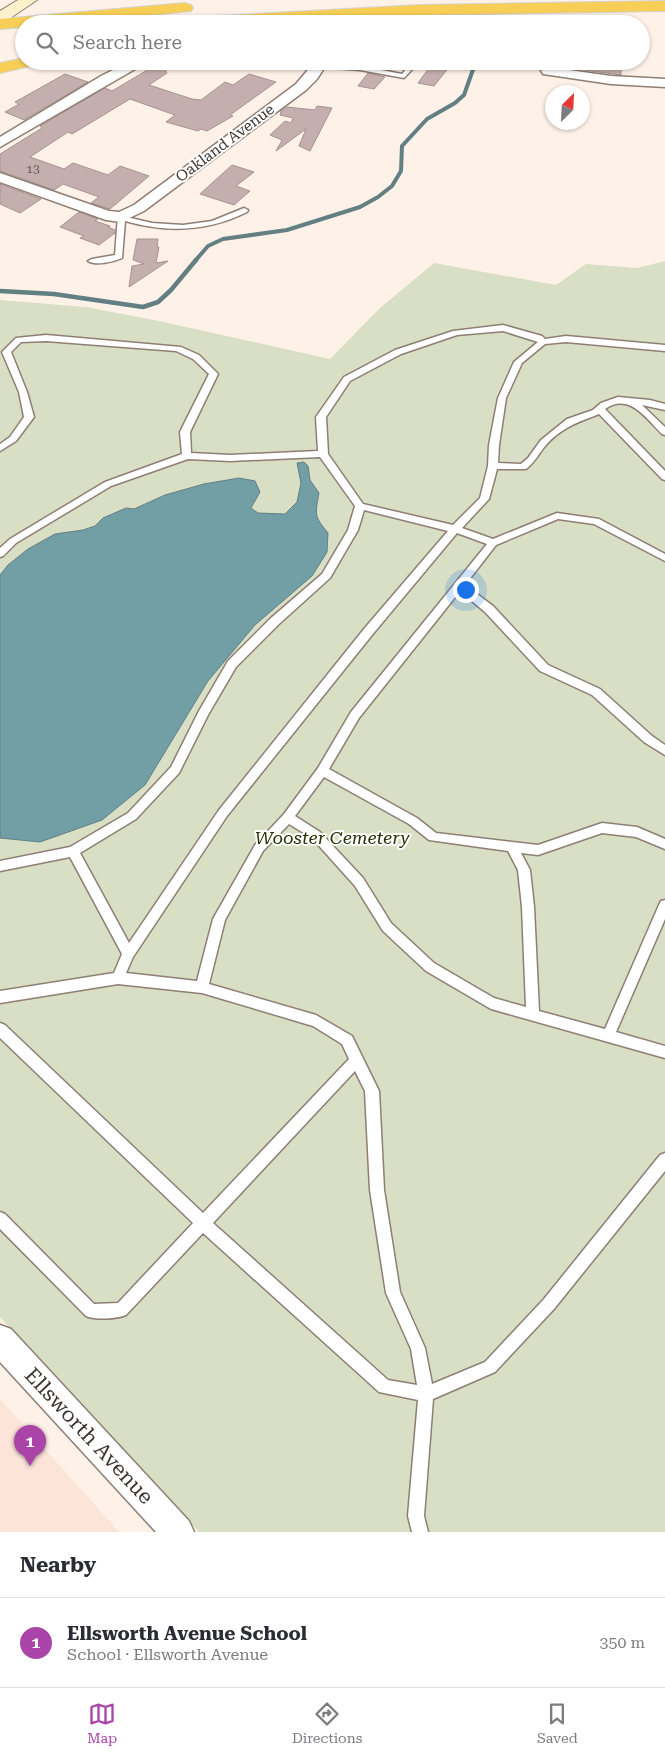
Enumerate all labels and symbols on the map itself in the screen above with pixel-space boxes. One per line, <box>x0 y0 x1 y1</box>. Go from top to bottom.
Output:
north arrow <box>545 85 590 130</box>
street label: Oakland Avenue <box>172 100 278 186</box>
house number: 13 <box>26 162 40 176</box>
your location <box>453 577 479 603</box>
park label: Wooster Cemetery <box>255 827 410 848</box>
street label: Ellsworth Avenue <box>20 1363 158 1509</box>
pin: 1 <box>14 1425 46 1466</box>

